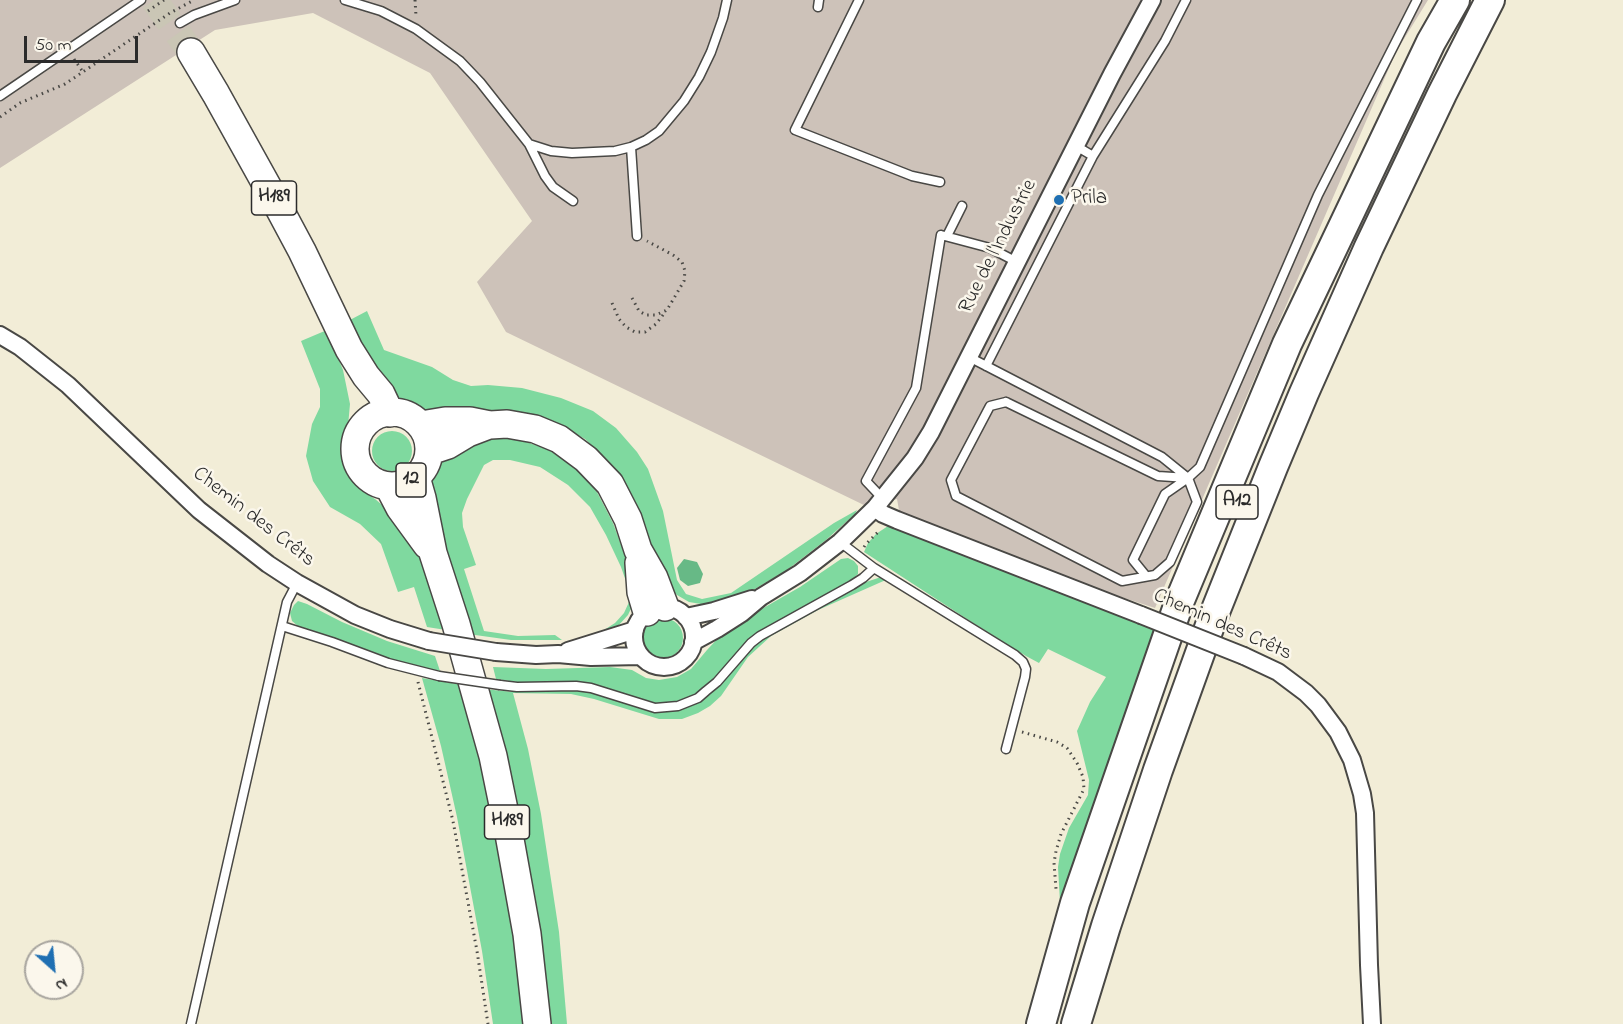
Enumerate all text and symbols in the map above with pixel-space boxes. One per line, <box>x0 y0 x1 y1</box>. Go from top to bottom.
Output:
scale bar <box>27 24 141 62</box>
text: 50 m <box>35 33 72 59</box>
street label: Rue de l'Industrie <box>954 176 1044 318</box>
road number: H189 <box>252 181 296 215</box>
place label: Prila <box>1071 187 1107 213</box>
marker: Prila <box>1052 193 1066 207</box>
street label: Chemin des Crêts <box>187 462 319 574</box>
road number: 12 <box>396 463 426 497</box>
road number: A12 <box>1216 485 1258 519</box>
street label: Chemin des Crêts <box>1149 584 1295 668</box>
road number: H189 <box>484 805 530 839</box>
north arrow <box>24 940 84 1000</box>
text: N <box>51 971 72 997</box>

